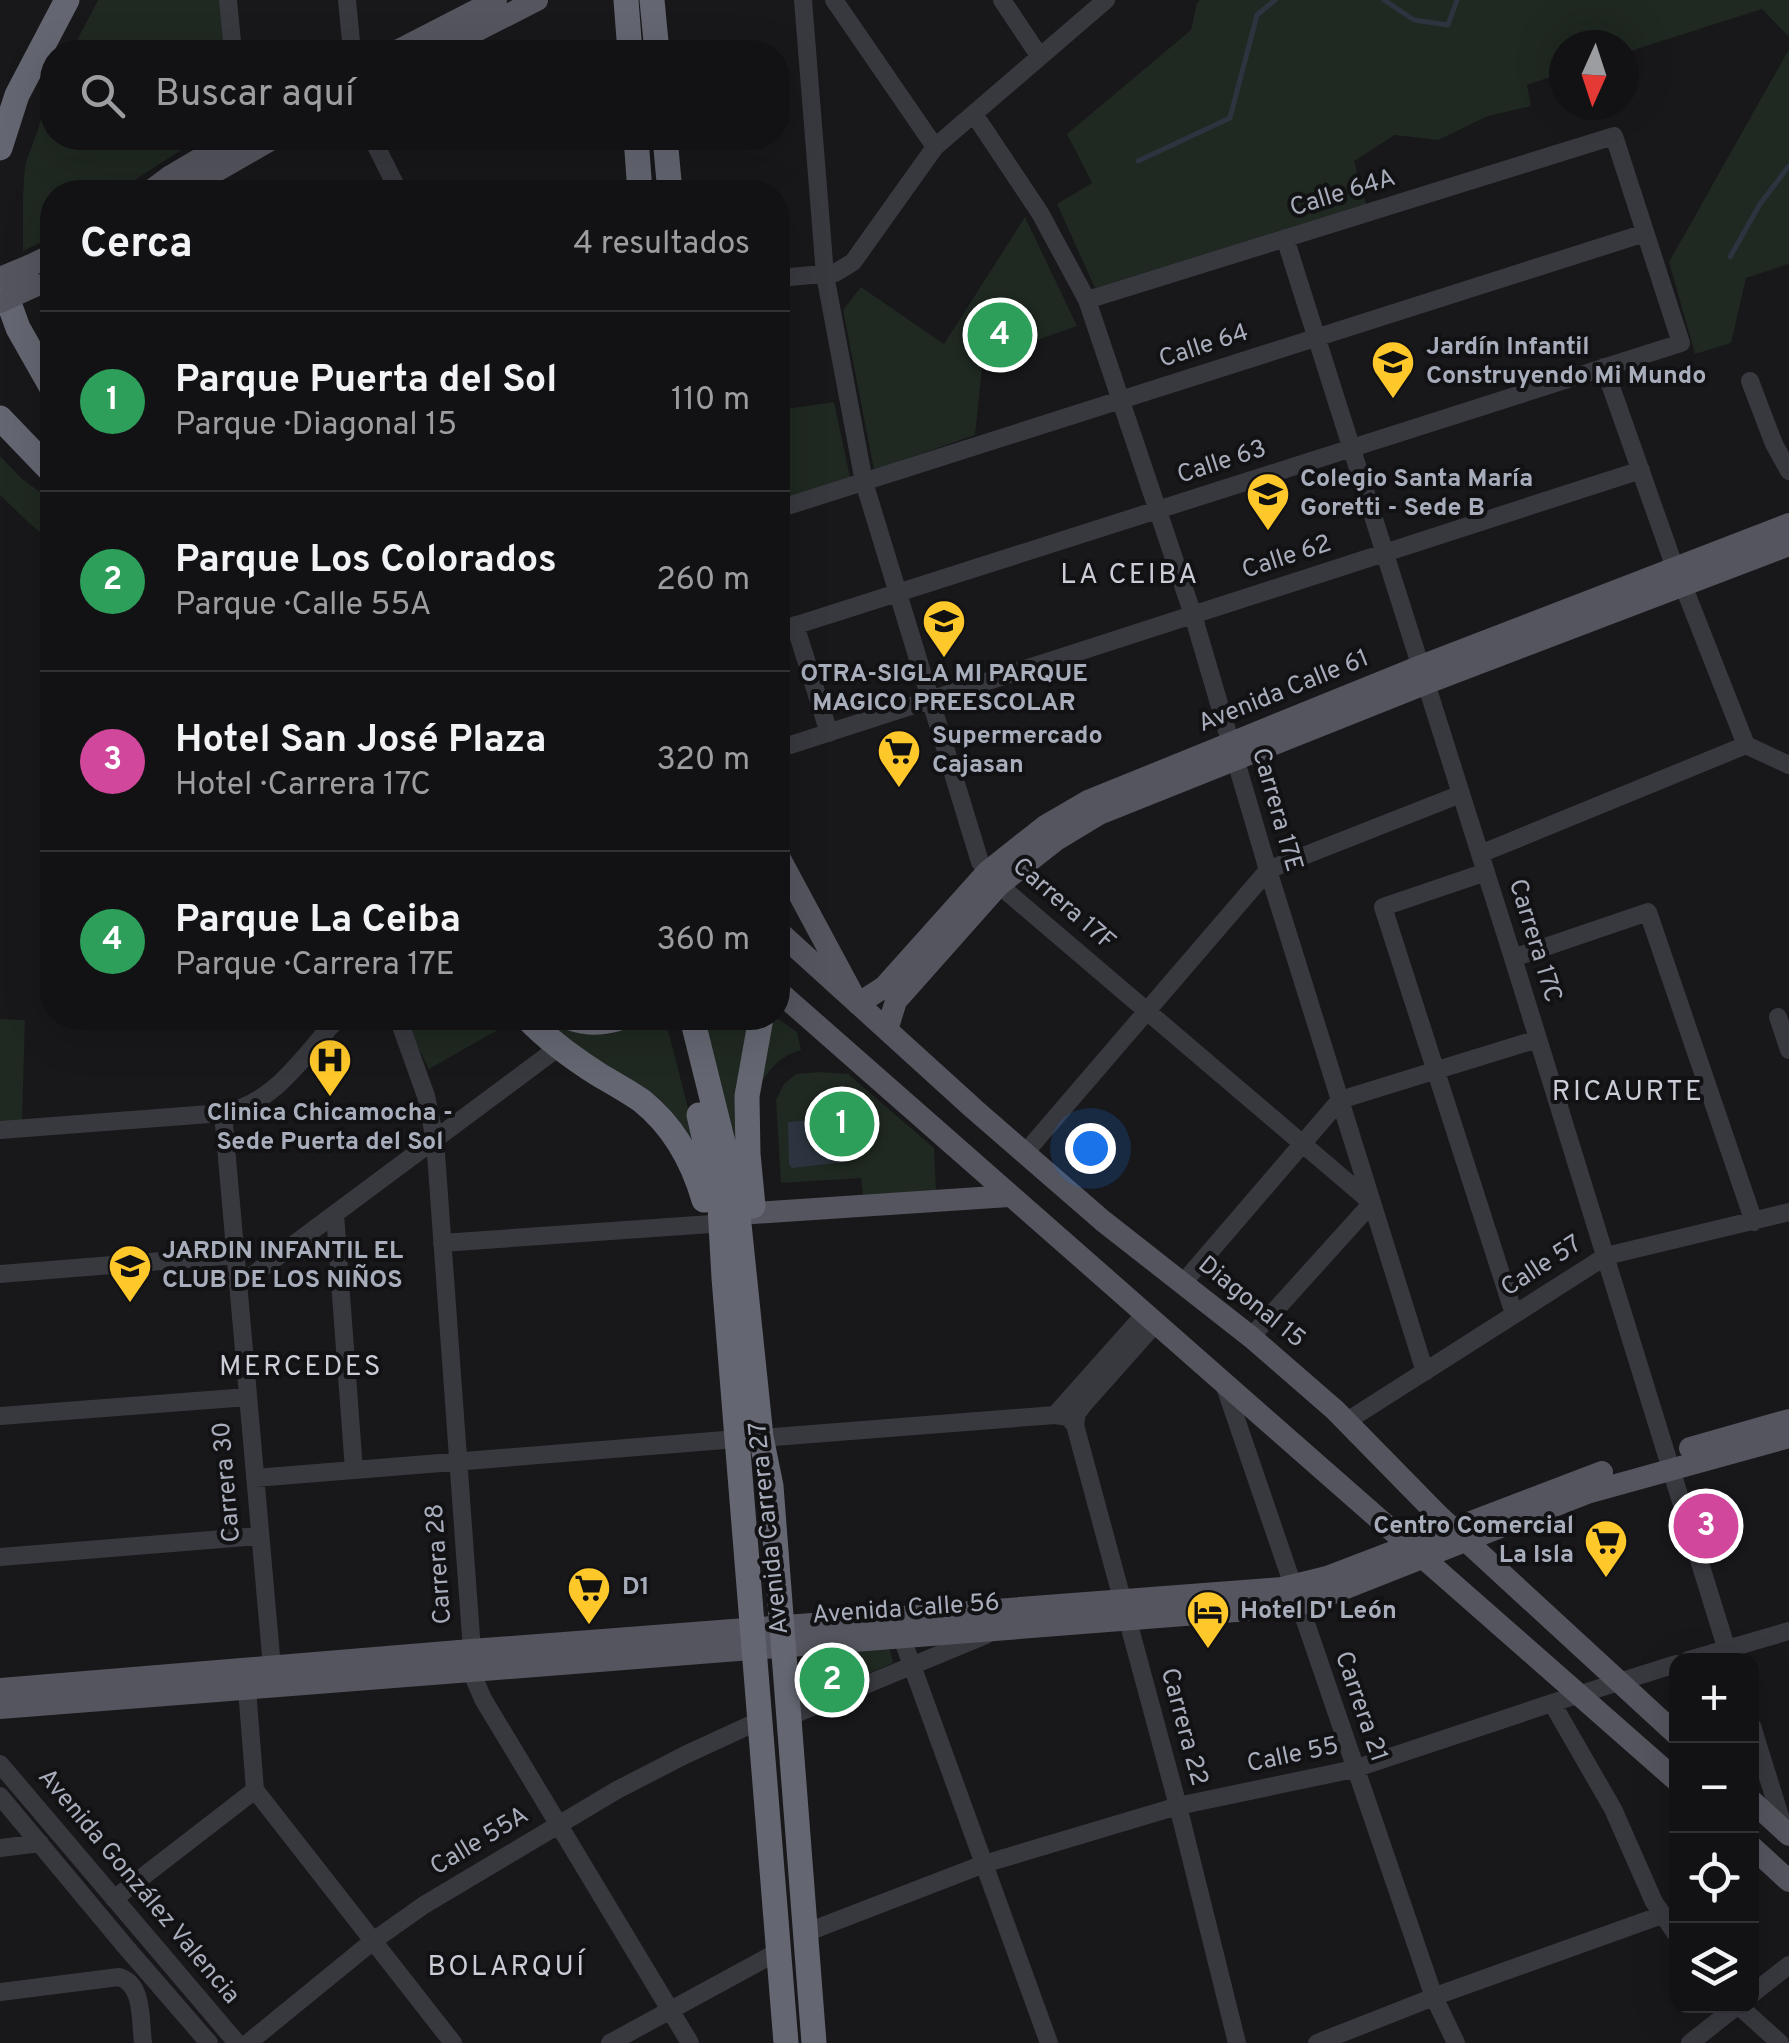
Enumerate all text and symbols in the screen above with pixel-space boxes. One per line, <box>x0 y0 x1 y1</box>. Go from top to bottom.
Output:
north arrow <box>1549 30 1639 120</box>
search box <box>40 40 790 150</box>
icon: search <box>75 68 130 123</box>
text: Buscar aquí <box>155 71 355 120</box>
street label: Calle 64A <box>1286 163 1400 225</box>
text: Cerca <box>80 219 193 272</box>
text: 4 resultados <box>573 225 750 265</box>
pin: 4 <box>968 298 1032 372</box>
street label: Calle 64 <box>1155 318 1253 376</box>
place label: Jardín Infantil Construyendo Mi Mundo <box>1426 332 1706 393</box>
school or university icon: Jardín Infantil Construyendo Mi Mundo <box>1370 339 1416 400</box>
text: Parque Puerta del Sol <box>175 357 557 406</box>
text: 1 <box>106 381 119 421</box>
text: 110 m <box>671 381 750 421</box>
text: Parque · Diagonal 15 <box>175 406 457 446</box>
street label: Calle 63 <box>1173 434 1271 492</box>
place label: Colegio Santa María Goretti - Sede B <box>1300 464 1533 525</box>
school or university icon: Colegio Santa María Goretti - Sede B <box>1245 471 1291 532</box>
street label: Calle 62 <box>1238 529 1336 587</box>
text: Parque Los Colorados <box>175 537 557 586</box>
district label: LA CEIBA <box>1060 558 1200 594</box>
text: 2 <box>103 561 122 601</box>
text: 260 m <box>656 561 750 601</box>
text: Parque · Calle 55A <box>175 586 431 626</box>
school or university icon: OTRA-SIGLA MI PARQUE MAGICO PREESCOLAR <box>921 598 967 659</box>
street label: Avenida Calle 61 <box>1194 643 1374 741</box>
place label: OTRA-SIGLA MI PARQUE MAGICO PREESCOLAR <box>800 659 1088 720</box>
text: Hotel San José Plaza <box>175 717 546 766</box>
place label: Supermercado Cajasan <box>932 721 1103 782</box>
supermarket icon: Supermercado Cajasan <box>876 728 922 789</box>
text: 3 <box>103 741 122 781</box>
text: 320 m <box>657 741 750 781</box>
street label: Carrera 17E <box>1243 744 1309 876</box>
text: Hotel · Carrera 17C <box>175 766 431 806</box>
street label: Carrera 17F <box>1005 851 1121 959</box>
street label: Carrera 17C <box>1500 875 1568 1007</box>
text: Parque La Ceiba <box>175 897 461 946</box>
text: 4 <box>102 921 123 961</box>
text: 360 m <box>656 921 750 961</box>
text: Parque · Carrera 17E <box>175 946 455 986</box>
hospital icon: Clinica Chicamocha - Sede Puerta del Sol <box>307 1037 353 1098</box>
district label: RICAURTE <box>1552 1075 1704 1111</box>
pin: 1 <box>810 1086 874 1162</box>
place label: Clinica Chicamocha - Sede Puerta del Sol <box>207 1098 453 1159</box>
your location <box>1065 1123 1116 1174</box>
street label: Calle 57 <box>1496 1229 1588 1305</box>
place label: JARDIN INFANTIL EL CLUB DE LOS NIÑOS <box>162 1236 403 1297</box>
school or university icon: JARDIN INFANTIL EL CLUB DE LOS NIÑOS <box>107 1243 153 1304</box>
street label: Diagonal 15 <box>1191 1250 1311 1356</box>
district label: MERCEDES <box>219 1350 383 1386</box>
street label: Carrera 30 <box>207 1420 249 1544</box>
street label: Avenida Carrera 27 <box>743 1420 797 1636</box>
pin: 3 <box>1674 1488 1738 1564</box>
street label: Carrera 28 <box>420 1503 460 1625</box>
place label: Centro Comercial La Isla <box>1373 1511 1574 1572</box>
supermarket icon: Centro Comercial La Isla <box>1583 1518 1629 1579</box>
supermarket icon: D1 <box>566 1565 612 1626</box>
place label: D1 <box>622 1572 650 1604</box>
street label: Avenida Calle 56 <box>811 1587 1001 1633</box>
hotel icon: Hotel D' León <box>1185 1589 1231 1650</box>
place label: Hotel D' León <box>1240 1596 1397 1628</box>
pin: 2 <box>800 1642 864 1718</box>
street label: Carrera 21 <box>1326 1647 1394 1767</box>
map controls <box>1669 1653 1759 2013</box>
button: + <box>1669 1653 1759 1743</box>
street label: Carrera 22 <box>1152 1664 1214 1790</box>
street label: Calle 55 <box>1244 1731 1342 1781</box>
button: − <box>1669 1743 1759 1833</box>
street label: Avenida González Valencia <box>30 1763 246 2011</box>
street label: Calle 55A <box>425 1800 535 1884</box>
button: locate <box>1669 1833 1759 1923</box>
button: layers <box>1669 1923 1759 2013</box>
district label: BOLARQUÍ <box>427 1948 587 1986</box>

